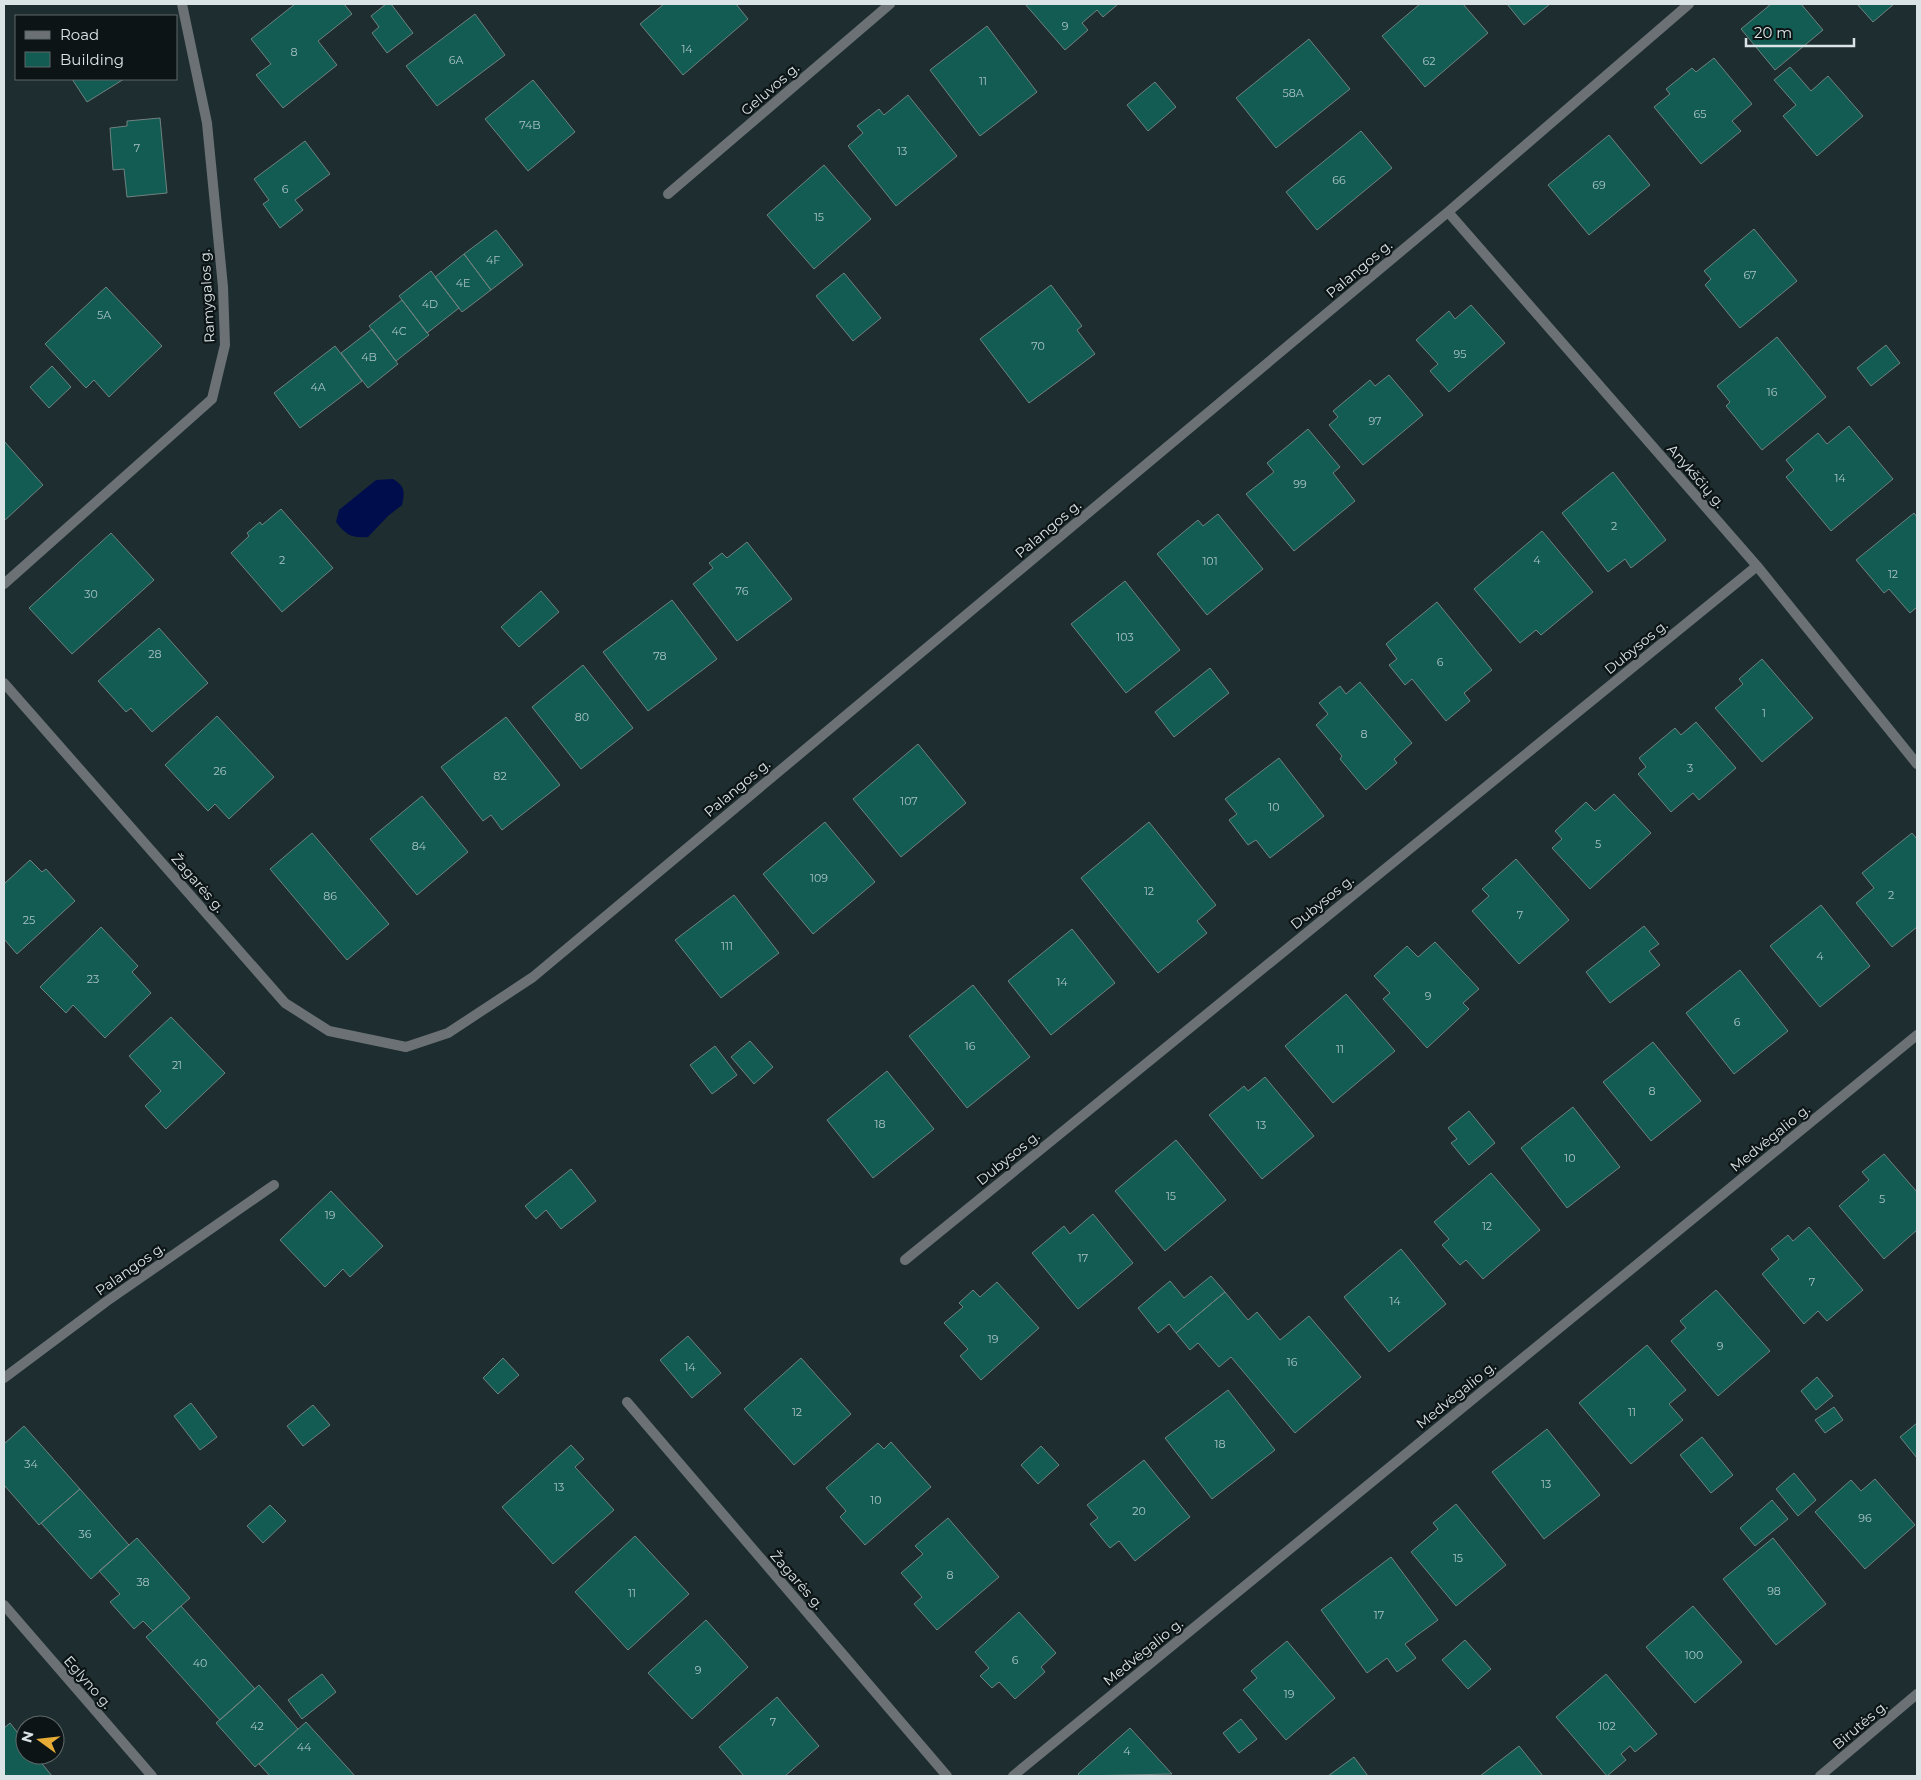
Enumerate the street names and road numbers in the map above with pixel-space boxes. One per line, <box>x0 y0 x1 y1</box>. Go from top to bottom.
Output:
street label: Geluvos g. <box>737 59 803 119</box>
street label: Palangos g. <box>1322 236 1396 302</box>
street label: Ramygalos g. <box>196 249 218 343</box>
street label: Anykščių g. <box>1663 440 1729 512</box>
street label: Palangos g. <box>1011 496 1085 562</box>
street label: Dubysos g. <box>1601 616 1671 678</box>
street label: Palangos g. <box>700 755 774 821</box>
street label: Žagarės g. <box>168 850 228 916</box>
street label: Dubysos g. <box>1287 871 1357 933</box>
street label: Medvėgalio g. <box>1726 1100 1814 1176</box>
street label: Dubysos g. <box>973 1127 1043 1189</box>
street label: Palangos g. <box>92 1238 168 1300</box>
street label: Medvėgalio g. <box>1412 1357 1500 1433</box>
street label: Žagarės g. <box>767 1547 827 1613</box>
street label: Medvėgalio g. <box>1099 1614 1187 1690</box>
street label: Eglyno g. <box>60 1652 116 1712</box>
street label: Birutės g. <box>1829 1697 1891 1753</box>

